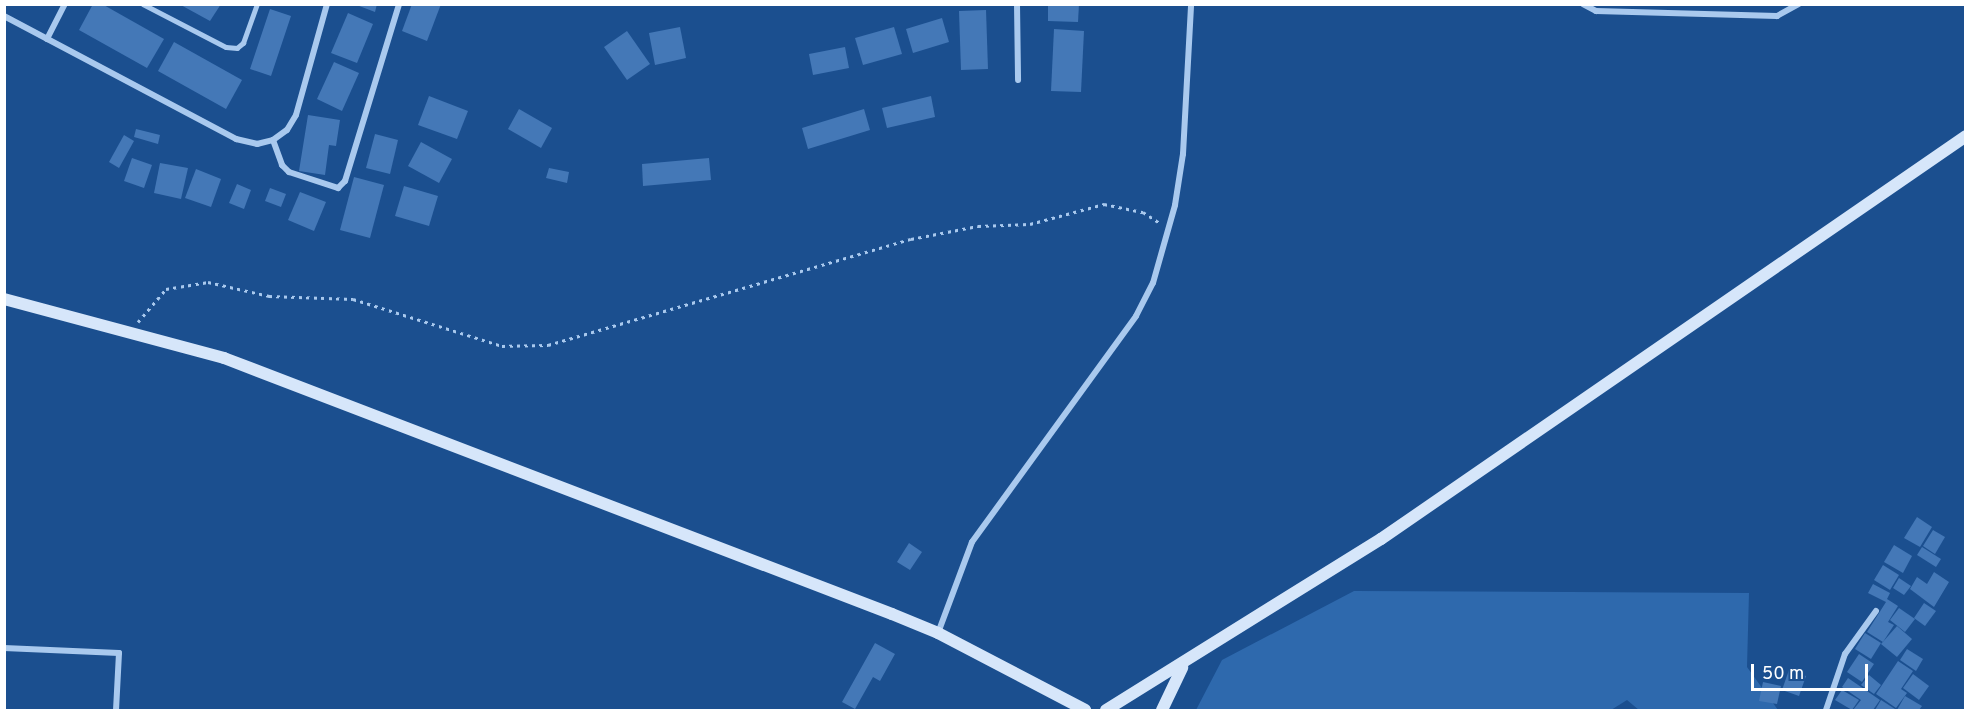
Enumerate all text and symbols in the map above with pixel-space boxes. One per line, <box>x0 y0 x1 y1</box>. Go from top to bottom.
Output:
scale bar <box>1754 652 1871 690</box>
text: 50 m <box>1762 663 1804 686</box>

